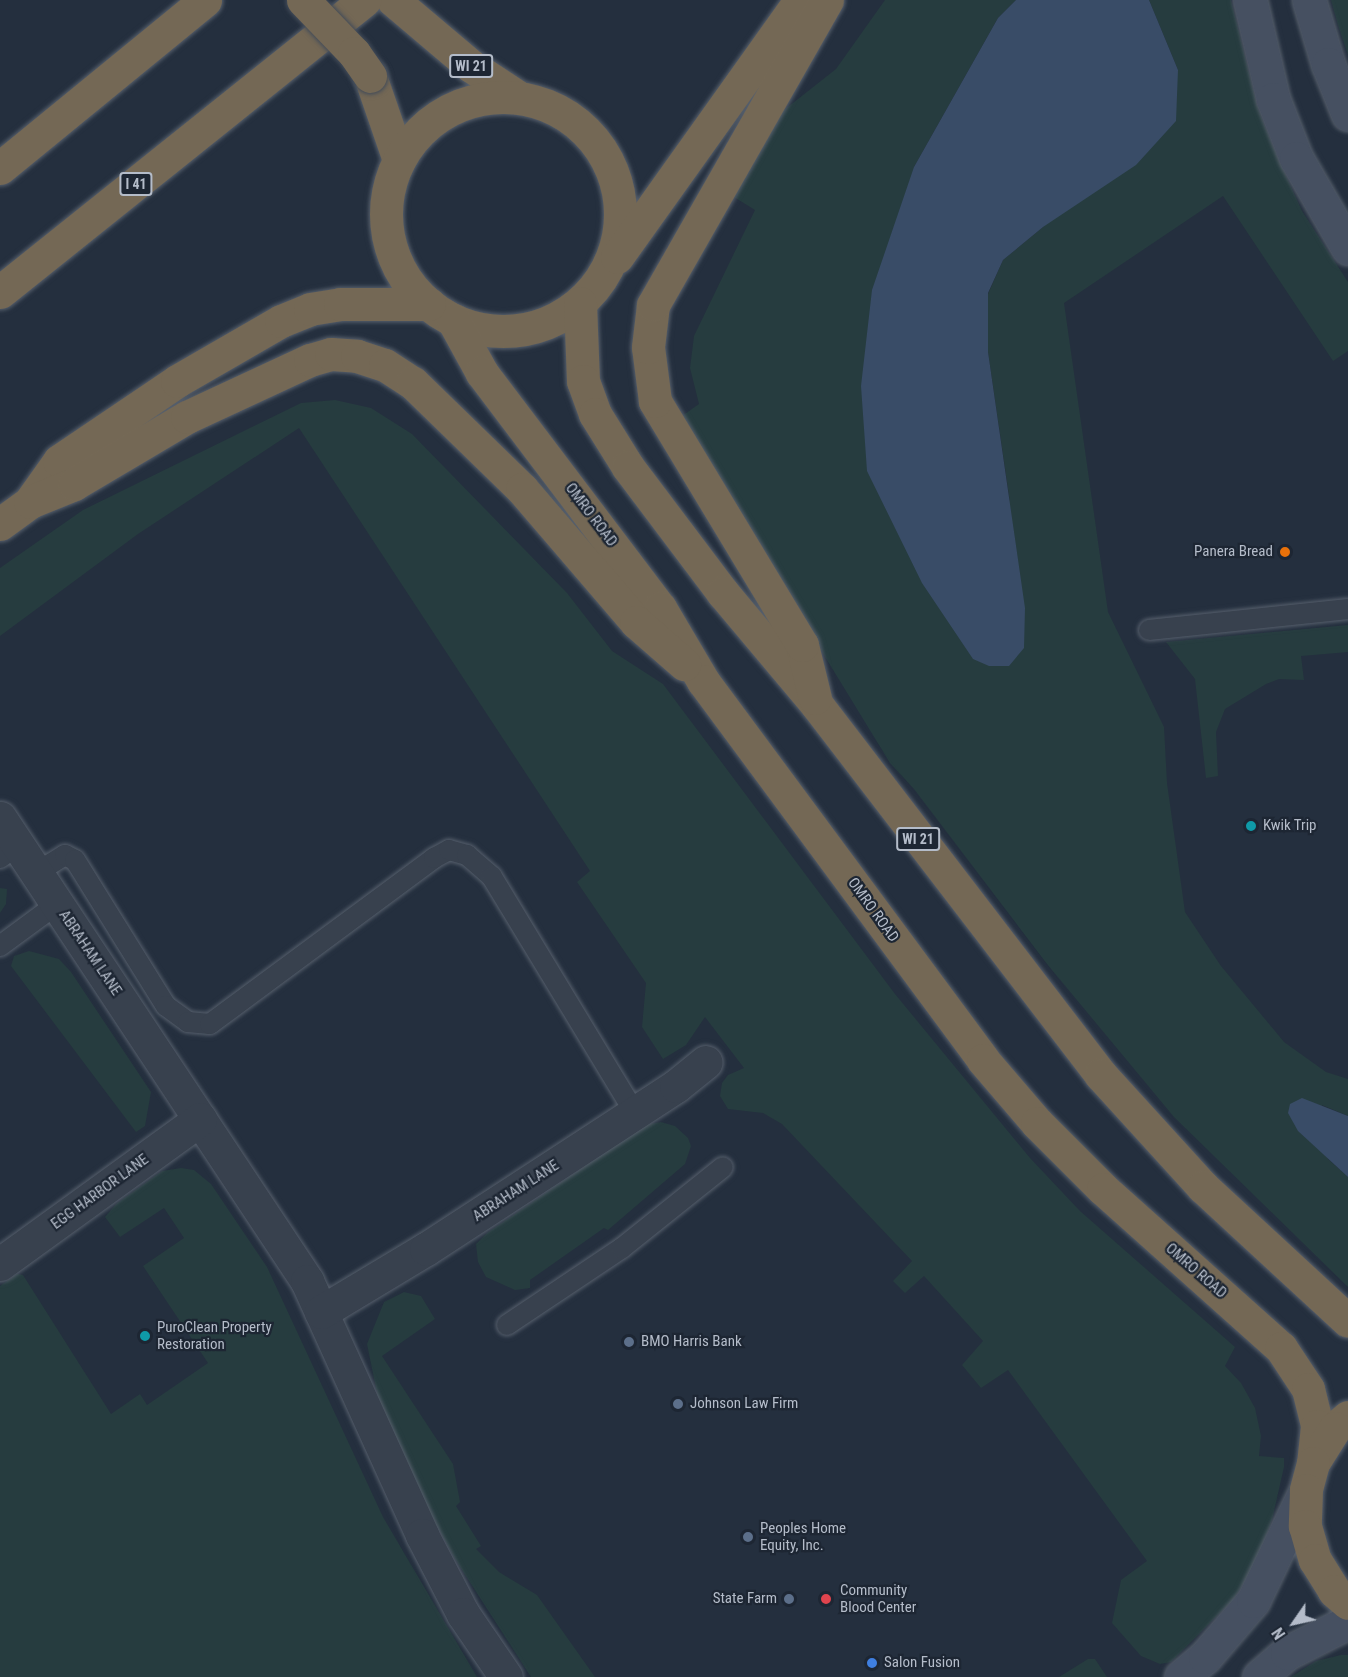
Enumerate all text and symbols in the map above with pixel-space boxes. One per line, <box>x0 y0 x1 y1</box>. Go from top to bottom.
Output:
road number: WI 21 <box>448 55 494 77</box>
road number: I 41 <box>118 173 154 195</box>
street label: OMRO ROAD <box>561 480 621 550</box>
place label: Panera Bread <box>1194 543 1273 561</box>
marker: Panera Bread <box>1278 545 1292 559</box>
place label: Kwik Trip <box>1263 817 1317 835</box>
marker: Kwik Trip <box>1244 819 1258 833</box>
road number: WI 21 <box>896 828 940 850</box>
street label: OMRO ROAD <box>844 874 902 946</box>
street label: ABRAHAM LANE <box>55 907 125 999</box>
street label: EGG HARBOR LANE <box>48 1151 152 1233</box>
street label: ABRAHAM LANE <box>470 1156 562 1226</box>
street label: OMRO ROAD <box>1162 1240 1230 1302</box>
place label: PuroClean Property Restoration <box>157 1318 272 1353</box>
marker: PuroClean Property Restoration <box>138 1329 152 1343</box>
place label: BMO Harris Bank <box>641 1333 742 1351</box>
marker: BMO Harris Bank <box>622 1335 636 1349</box>
place label: Johnson Law Firm <box>690 1395 798 1413</box>
marker: Johnson Law Firm <box>671 1397 685 1411</box>
place label: Peoples Home Equity, Inc. <box>760 1519 846 1554</box>
marker: Peoples Home Equity, Inc. <box>741 1530 755 1544</box>
place label: Community Blood Center <box>840 1581 916 1616</box>
place label: State Farm <box>713 1590 777 1608</box>
marker: Community Blood Center <box>817 1590 835 1608</box>
marker: State Farm <box>782 1592 796 1606</box>
north arrow <box>1264 1593 1324 1653</box>
text: N <box>1268 1624 1289 1643</box>
place label: Salon Fusion <box>884 1654 960 1672</box>
marker: Salon Fusion <box>865 1656 879 1670</box>

